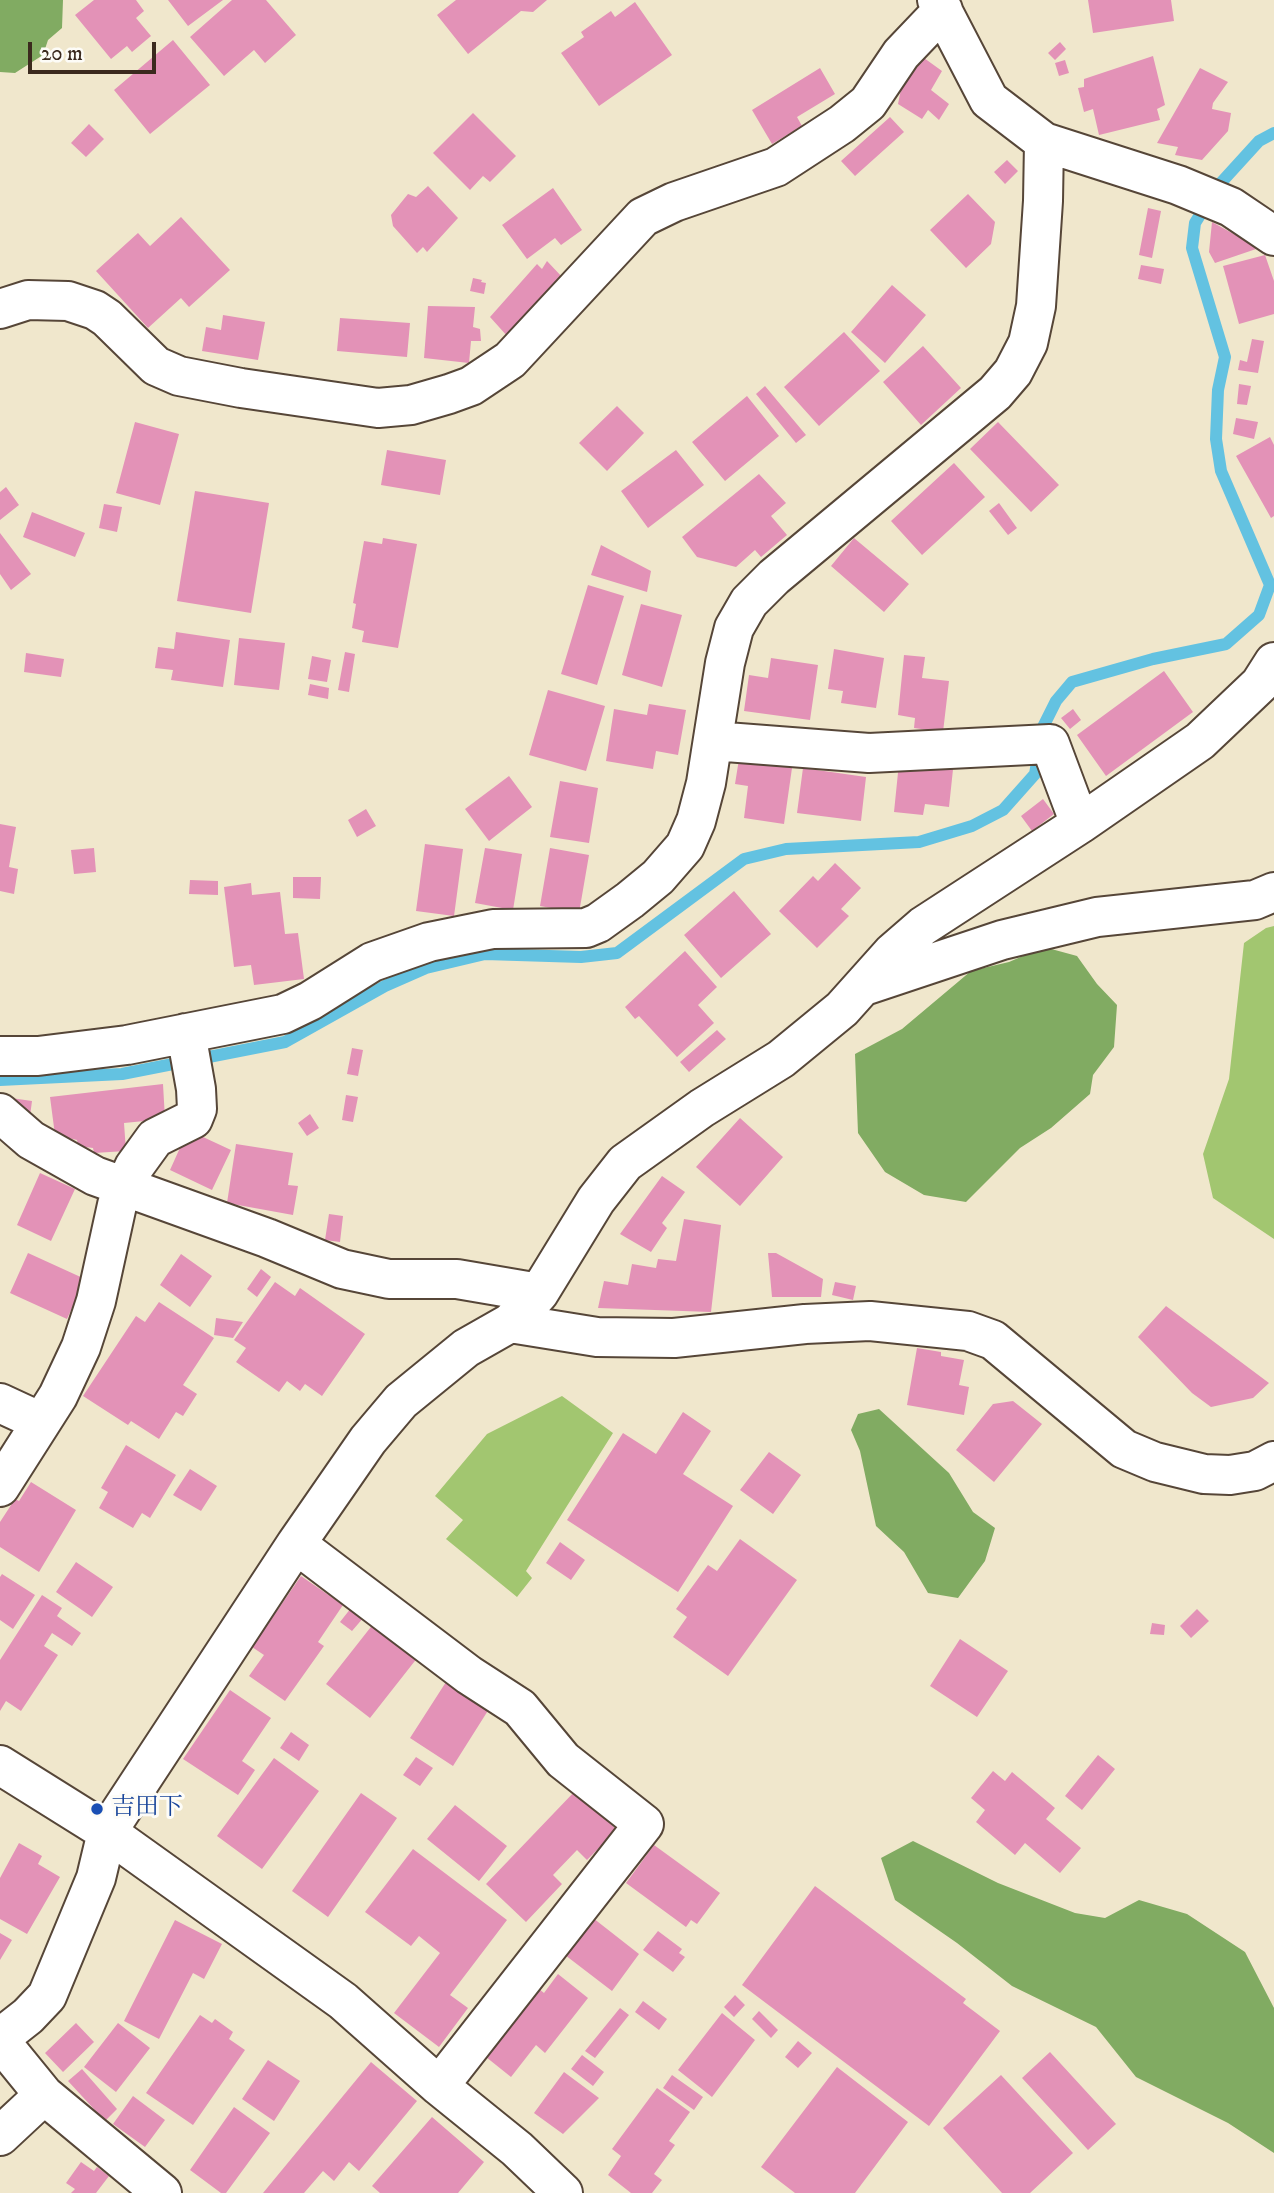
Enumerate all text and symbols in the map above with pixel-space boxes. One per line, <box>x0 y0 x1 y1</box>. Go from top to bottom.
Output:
scale bar <box>32 28 159 72</box>
text: 20 m <box>41 41 83 67</box>
place label: 吉田下 <box>111 1795 183 1823</box>
marker: 吉田下 <box>89 1801 105 1817</box>

